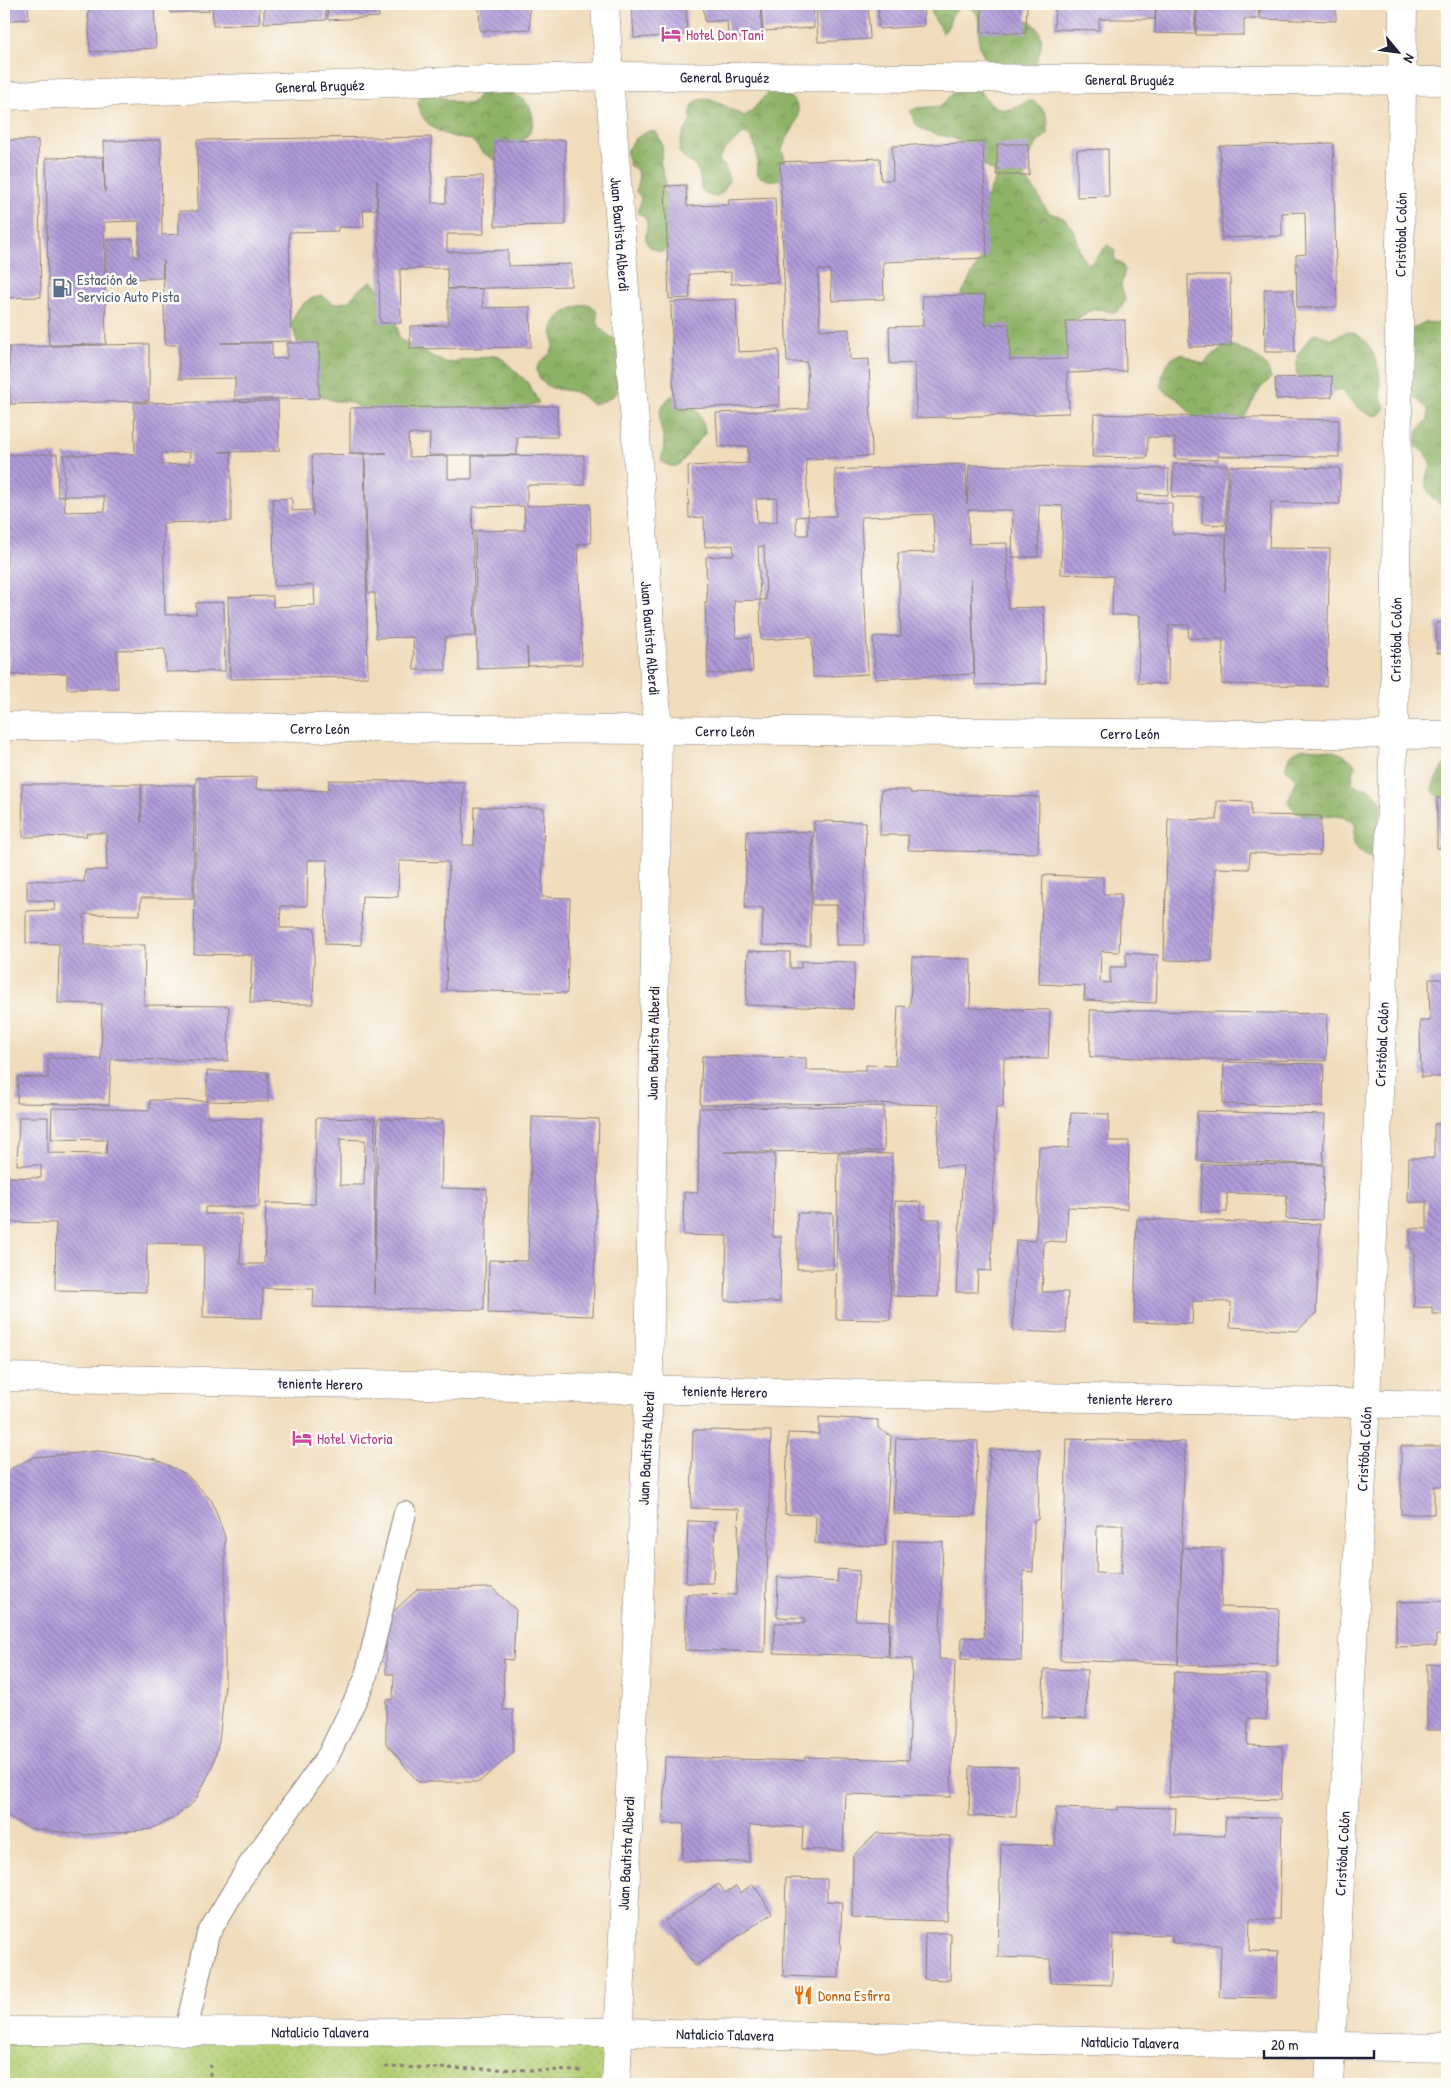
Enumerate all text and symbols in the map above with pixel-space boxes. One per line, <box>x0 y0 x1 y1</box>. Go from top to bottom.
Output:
hotel icon: Hotel Don Tani <box>660 23 682 45</box>
place label: Hotel Don Tani <box>686 24 764 45</box>
north arrow <box>1374 28 1424 78</box>
text: N <box>1399 51 1420 67</box>
street label: General Bruguéz <box>680 66 770 87</box>
street label: General Bruguéz <box>1085 68 1175 90</box>
street label: General Bruguéz <box>275 74 366 98</box>
street label: Juan Bautista Alberdi <box>606 177 636 292</box>
street label: Cristóbal Colón <box>1389 192 1411 277</box>
place label: Estación de Servicio Auto Pista <box>77 269 179 307</box>
fuel station icon: Estación de Servicio Auto Pista <box>51 277 73 299</box>
street label: Juan Bautista Alberdi <box>636 580 666 696</box>
street label: Cristóbal Colón <box>1384 597 1406 682</box>
street label: Cerro León <box>290 717 350 739</box>
street label: Cerro León <box>695 720 755 741</box>
street label: Cerro León <box>1100 722 1160 744</box>
street label: Juan Bautista Alberdi <box>642 986 664 1100</box>
street label: Cristóbal Colón <box>1369 1001 1393 1087</box>
street label: teniente Herero <box>277 1372 363 1394</box>
street label: teniente Herero <box>682 1380 768 1402</box>
street label: teniente Herero <box>1087 1388 1173 1410</box>
street label: Juan Bautista Alberdi <box>633 1390 659 1506</box>
street label: Cristóbal Colón <box>1351 1406 1376 1492</box>
hotel icon: Hotel Victoria <box>291 1427 313 1449</box>
place label: Hotel Victoria <box>317 1428 393 1449</box>
street label: Juan Bautista Alberdi <box>613 1795 639 1911</box>
street label: Cristóbal Colón <box>1329 1810 1354 1896</box>
restaurant icon: Donna Esfirra <box>792 1984 814 2006</box>
place label: Donna Esfirra <box>818 1985 890 2006</box>
street label: Natalicio Talavera <box>271 2021 369 2042</box>
street label: Natalicio Talavera <box>676 2023 774 2046</box>
scale bar <box>1264 2028 1374 2060</box>
street label: Natalicio Talavera <box>1081 2030 1179 2053</box>
text: 20 m <box>1271 2034 1298 2055</box>

